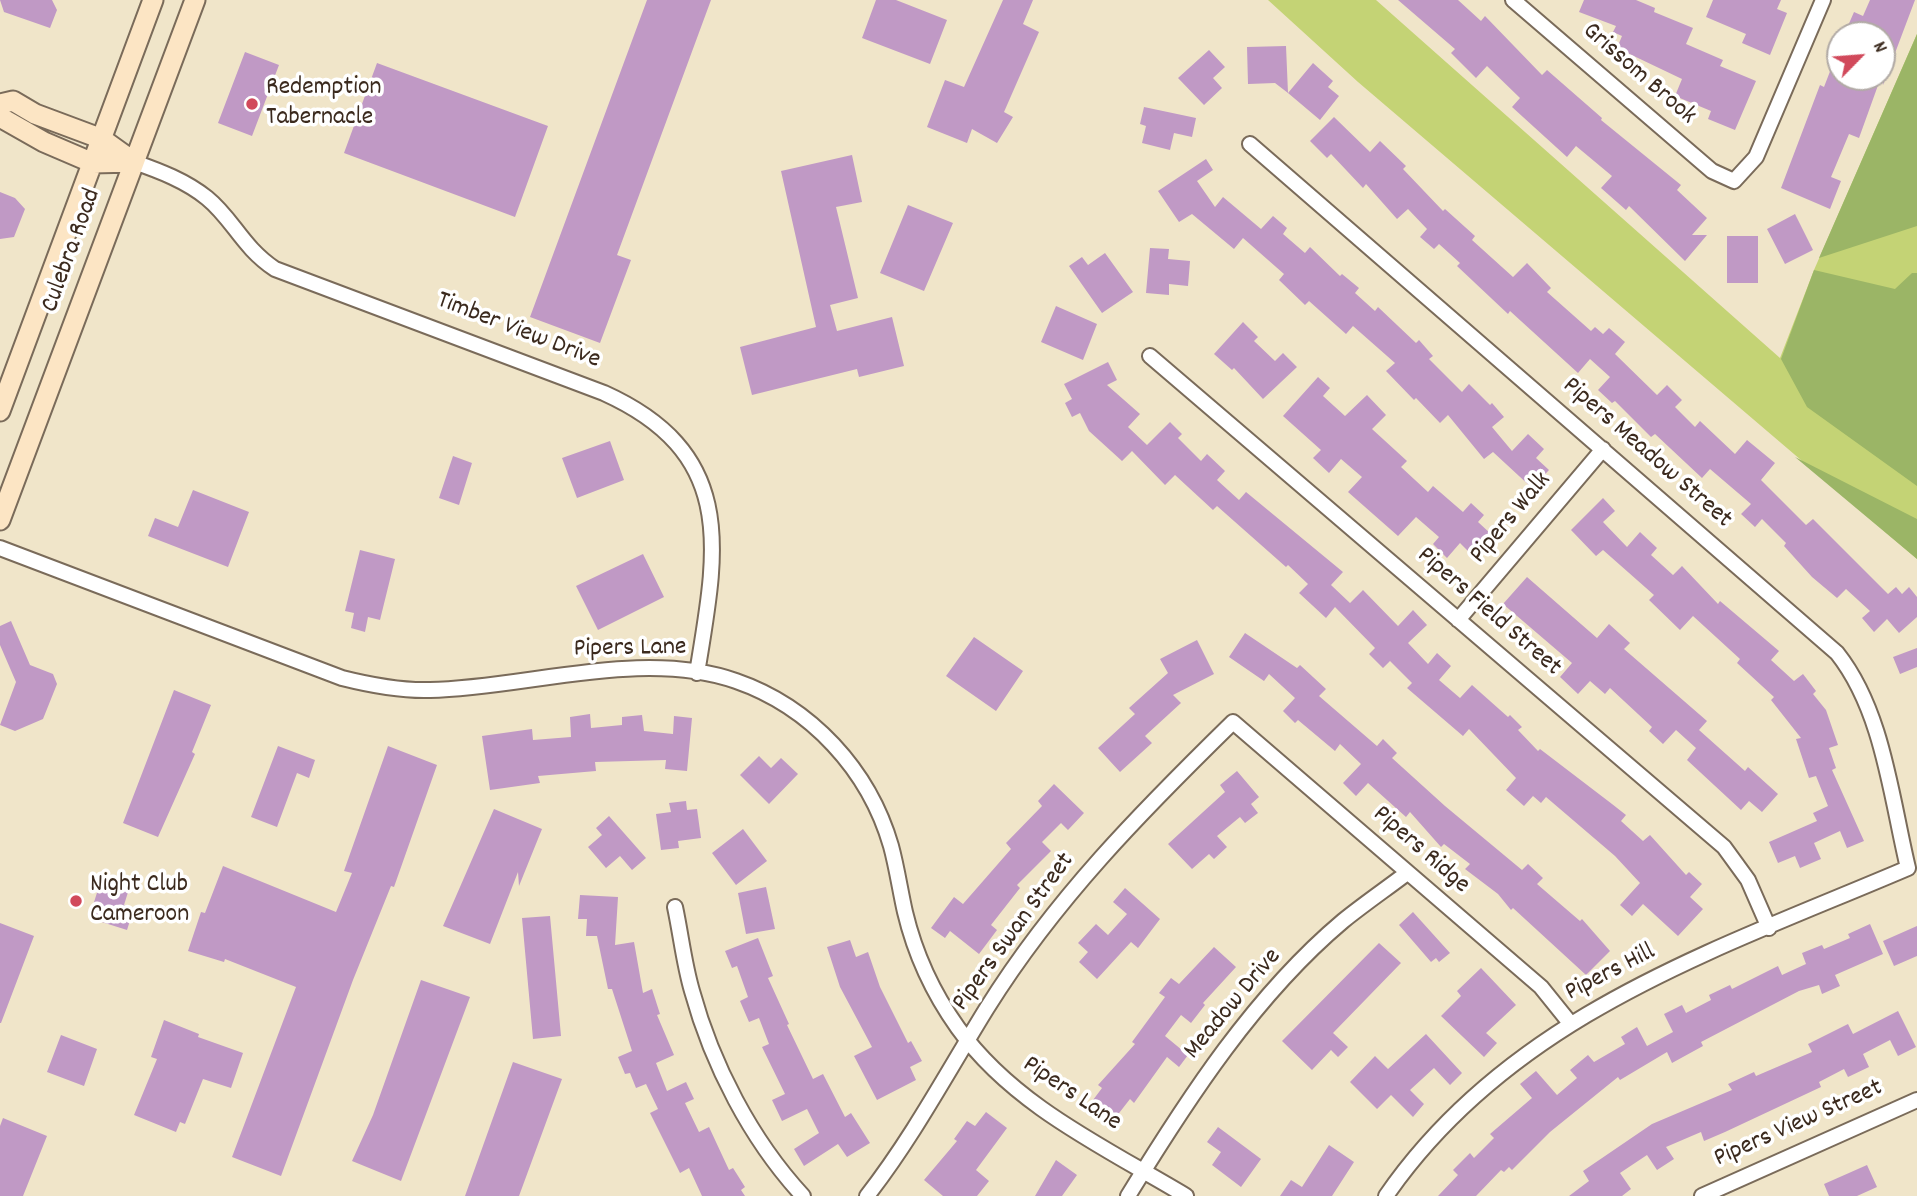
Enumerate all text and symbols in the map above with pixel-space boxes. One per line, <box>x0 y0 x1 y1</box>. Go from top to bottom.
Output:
street label: Grissom Brook <box>1575 17 1701 133</box>
north arrow <box>1826 21 1896 91</box>
text: N <box>1864 38 1893 58</box>
place label: Redemption Tabernacle <box>266 73 382 134</box>
marker: Redemption Tabernacle <box>244 96 260 112</box>
street label: Culebra Road <box>36 185 110 317</box>
street label: Timber View Drive <box>432 286 604 378</box>
street label: Pipers Meadow Street <box>1555 372 1737 536</box>
street label: Pipers Walk <box>1465 467 1559 571</box>
street label: Pipers Field Street <box>1409 542 1567 684</box>
street label: Pipers Lane <box>573 633 687 667</box>
street label: Pipers Ridge <box>1365 800 1475 902</box>
street label: Pipers Swan Street <box>947 848 1083 1018</box>
place label: Night Club Cameroon <box>90 870 189 931</box>
marker: Night Club Cameroon <box>68 893 84 909</box>
street label: Pipers Hill <box>1561 938 1661 1010</box>
street label: Meadow Drive <box>1179 943 1289 1067</box>
street label: Pipers Lane <box>1016 1051 1126 1139</box>
street label: Pipers View Street <box>1710 1074 1888 1176</box>

